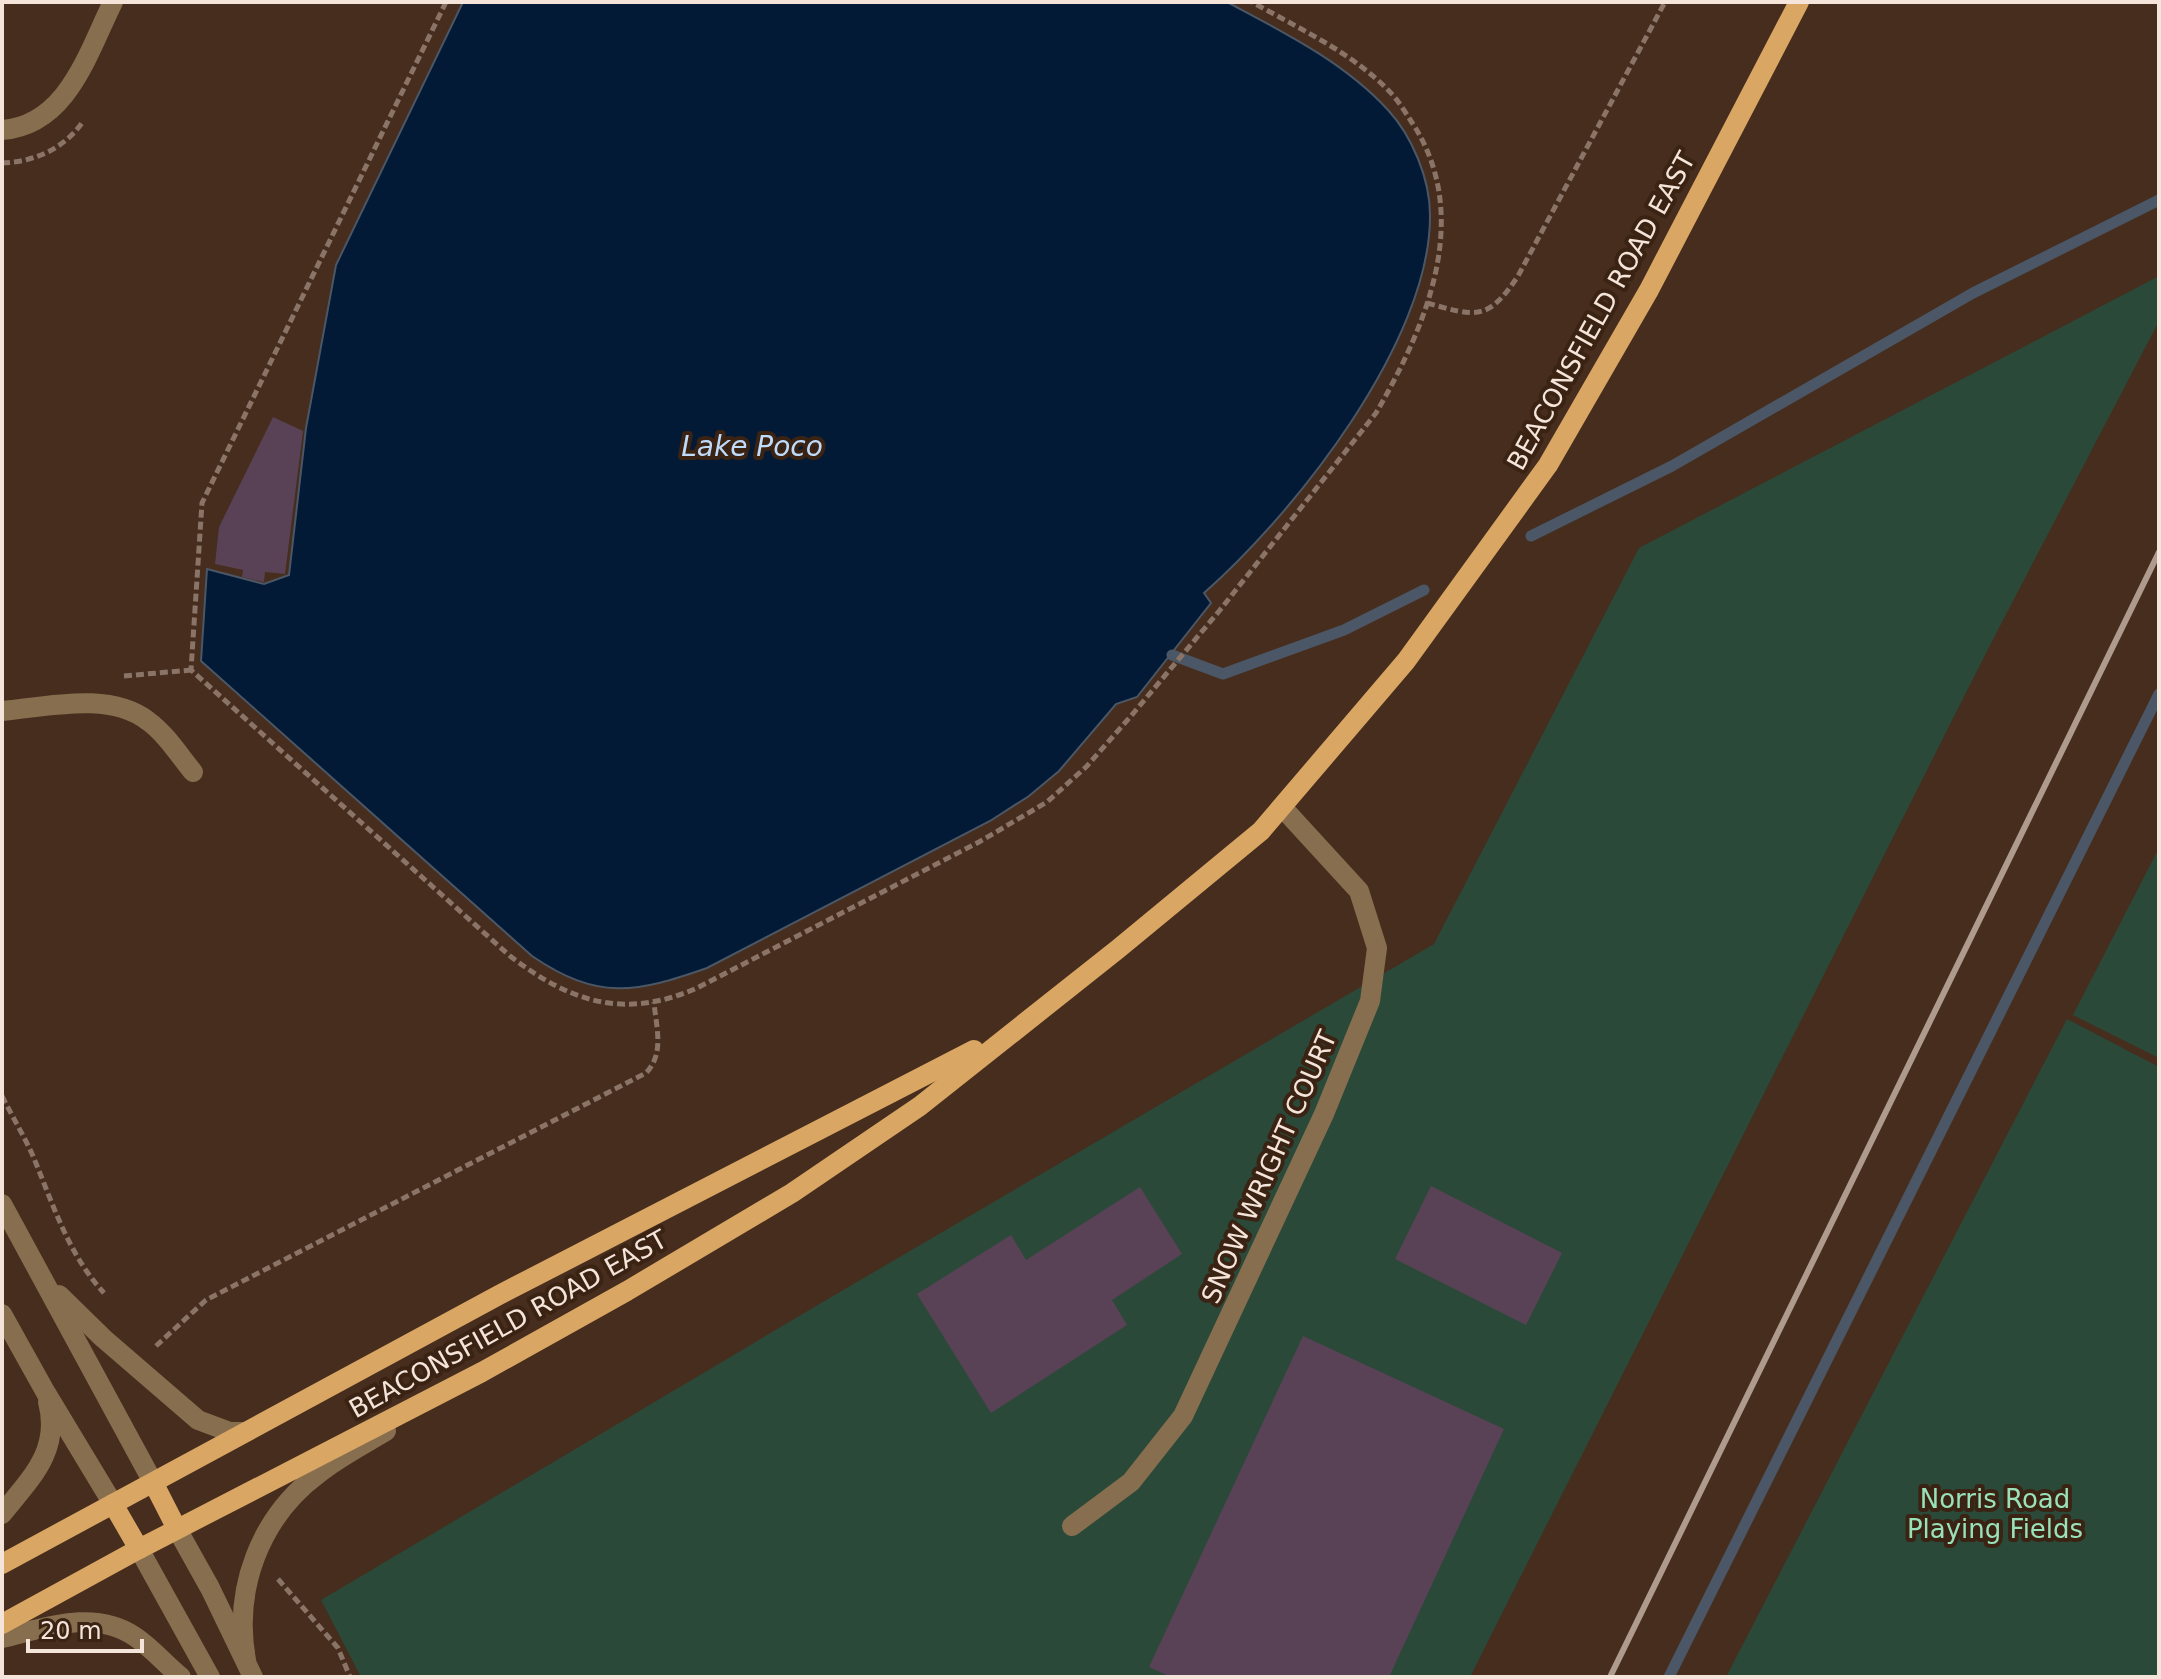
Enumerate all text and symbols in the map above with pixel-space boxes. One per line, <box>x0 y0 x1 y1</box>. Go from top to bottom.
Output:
street label: BEACONSFIELD ROAD EAST <box>1501 147 1701 475</box>
water label: Lake Poco <box>681 430 823 463</box>
street label: SNOW WRIGHT COURT <box>1195 1026 1343 1308</box>
street label: BEACONSFIELD ROAD EAST <box>344 1224 672 1424</box>
park label: Norris Road Playing Fields <box>1907 1484 2083 1544</box>
scale bar <box>28 1603 142 1653</box>
text: 20 m <box>40 1617 102 1645</box>

